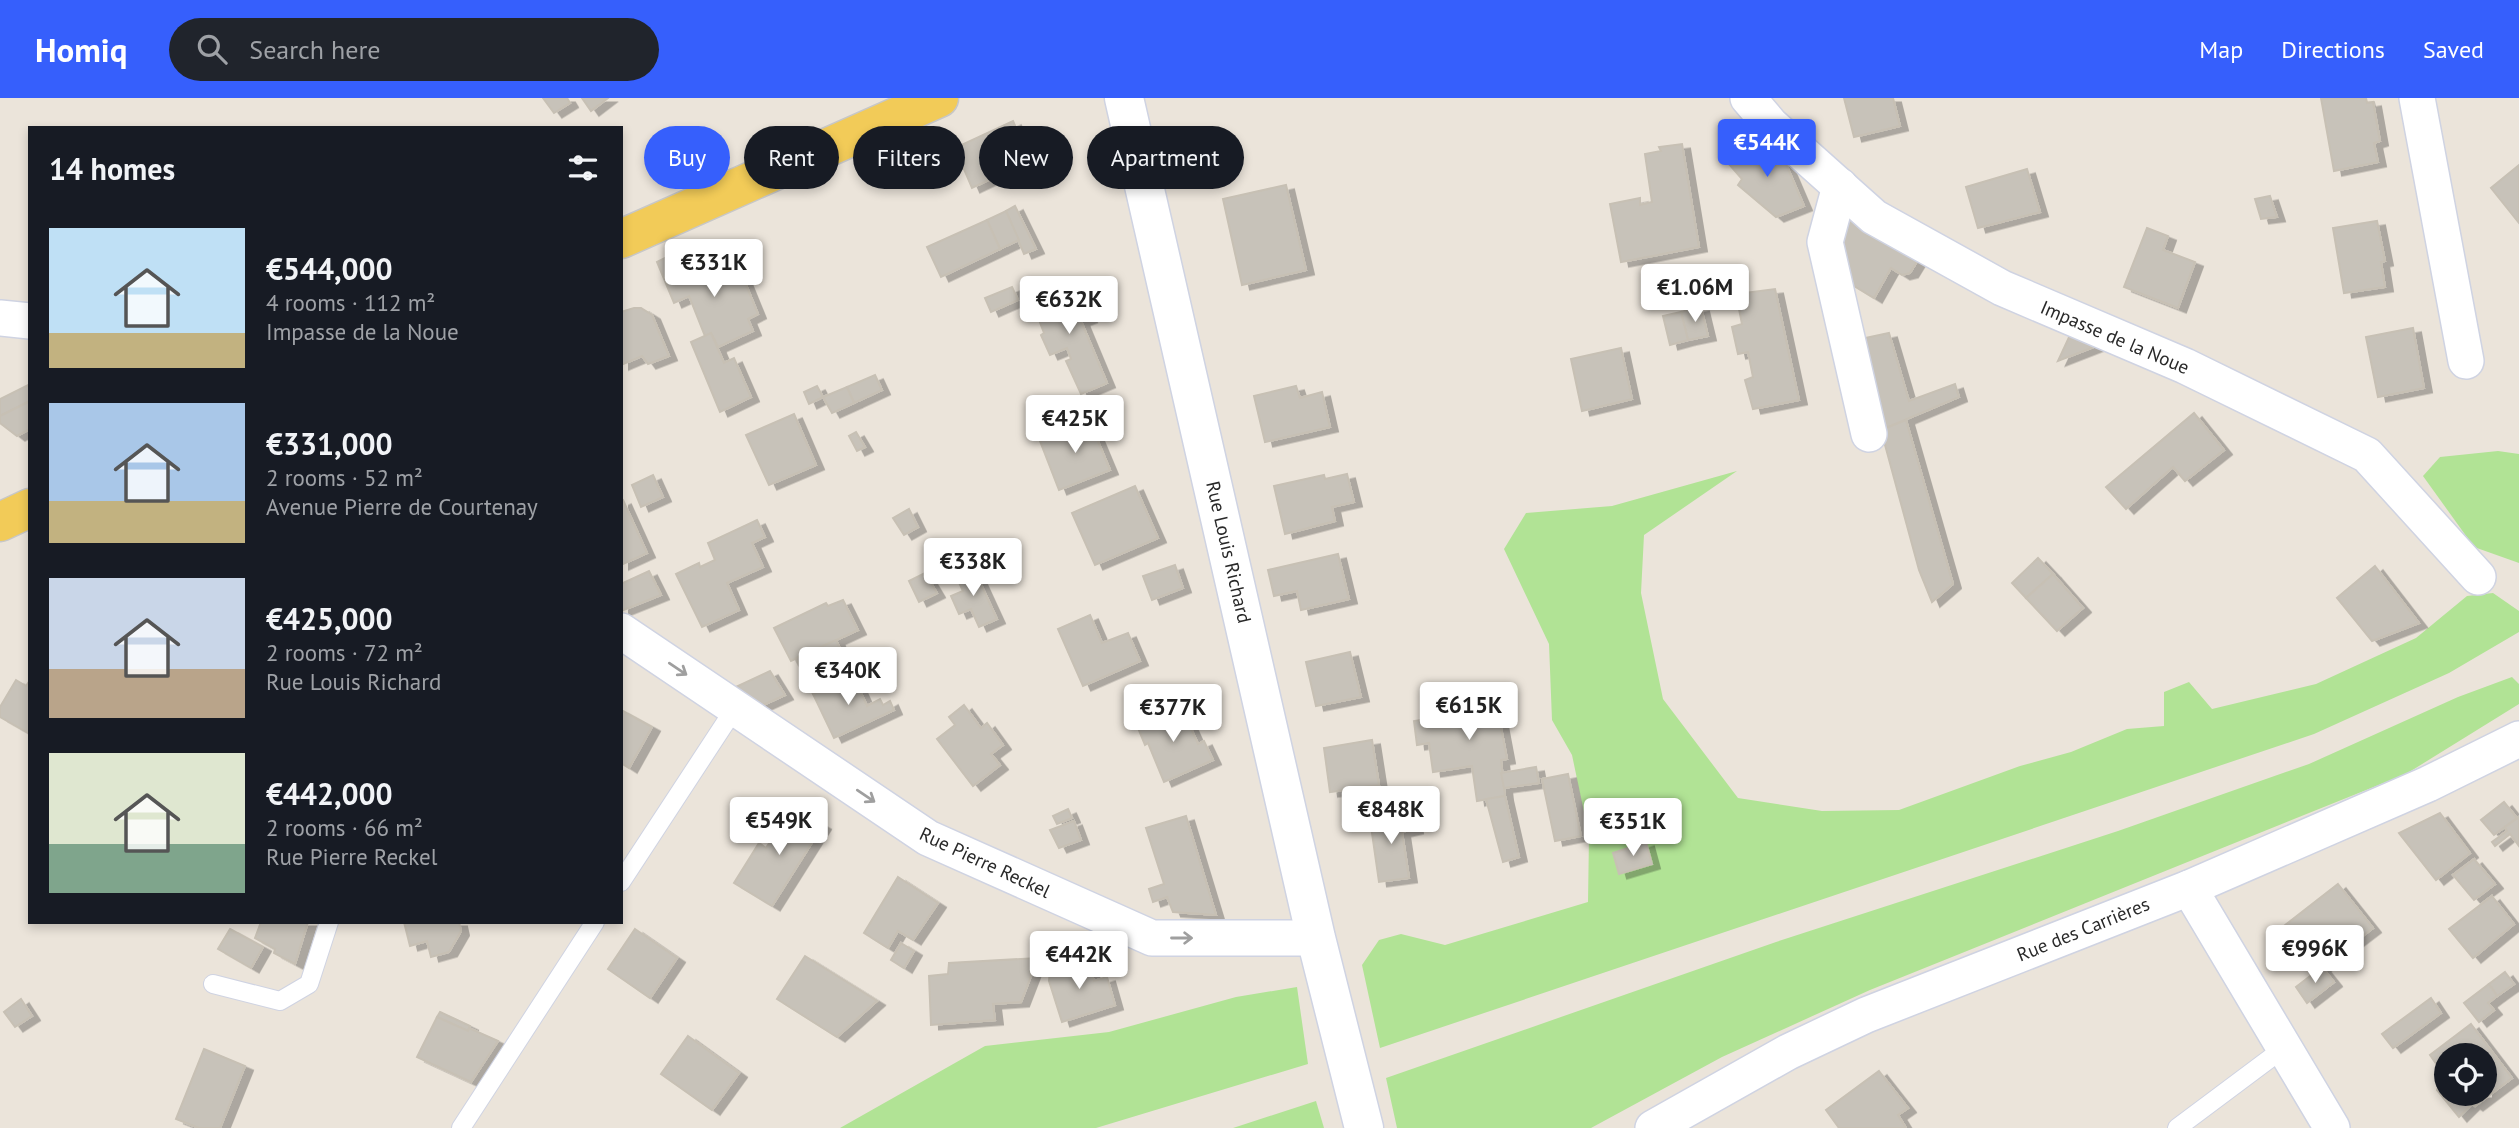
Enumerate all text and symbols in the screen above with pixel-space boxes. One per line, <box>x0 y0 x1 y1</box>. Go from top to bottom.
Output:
search box <box>169 18 659 81</box>
text: Homiq <box>35 28 127 71</box>
icon: search <box>193 30 231 68</box>
text: Search here <box>249 33 380 66</box>
text: Map <box>2199 34 2243 65</box>
text: Directions <box>2281 34 2385 65</box>
text: Saved <box>2423 34 2484 65</box>
pin: €544K <box>1718 120 1816 179</box>
chip: Buy <box>644 126 730 189</box>
chip: Rent <box>744 126 839 189</box>
chip: Filters <box>853 126 965 189</box>
chip: New <box>979 126 1073 189</box>
chip: Apartment <box>1087 126 1244 189</box>
text: €544K <box>1734 127 1800 156</box>
text: 14 homes <box>49 149 175 188</box>
icon: filters <box>564 149 602 187</box>
pin: €331K <box>665 240 763 299</box>
text: €331K <box>681 247 747 276</box>
text: €544,000 <box>266 249 393 288</box>
icon: home <box>105 256 189 340</box>
pin: €1.06M <box>1638 264 1752 324</box>
text: €1.06M <box>1657 272 1733 301</box>
pin: €632K <box>1020 276 1118 336</box>
text: €632K <box>1036 284 1102 313</box>
text: 4 rooms · 112 m² <box>266 288 435 317</box>
street label: Impasse de la Noue <box>2037 295 2193 379</box>
text: Impasse de la Noue <box>266 317 459 346</box>
pin: €425K <box>1026 396 1124 455</box>
text: €425K <box>1042 403 1108 432</box>
text: €331,000 <box>266 424 393 463</box>
icon: home <box>105 431 189 515</box>
text: 2 rooms · 52 m² <box>266 463 423 492</box>
street label: Rue Louis Richard <box>1201 479 1257 625</box>
text: Avenue Pierre de Courtenay <box>266 492 538 521</box>
pin: €338K <box>924 538 1022 598</box>
text: €338K <box>940 546 1006 575</box>
text: €425,000 <box>266 599 393 638</box>
icon: home <box>105 606 189 690</box>
text: 2 rooms · 72 m² <box>266 638 423 667</box>
pin: €340K <box>799 648 897 707</box>
text: €340K <box>815 655 881 684</box>
one-way arrow <box>668 662 687 676</box>
text: Rue Louis Richard <box>266 667 441 696</box>
pin: €615K <box>1420 682 1518 742</box>
pin: €377K <box>1124 684 1222 744</box>
text: €615K <box>1436 690 1502 719</box>
text: €377K <box>1140 692 1206 721</box>
text: €442,000 <box>266 774 393 813</box>
icon: home <box>105 781 189 865</box>
pin: €848K <box>1342 786 1440 846</box>
one-way arrow <box>856 789 875 804</box>
text: €848K <box>1358 794 1424 823</box>
pin: €549K <box>730 798 828 857</box>
pin: €351K <box>1584 798 1682 858</box>
text: €549K <box>746 805 812 834</box>
text: €351K <box>1600 806 1666 835</box>
text: 2 rooms · 66 m² <box>266 813 423 842</box>
street label: Rue Pierre Reckel <box>916 821 1055 903</box>
text: Rue Pierre Reckel <box>266 842 437 871</box>
street label: Rue des Carrières <box>2013 892 2153 966</box>
pin: €996K <box>2266 926 2364 985</box>
one-way arrow <box>1171 931 1194 945</box>
pin: €442K <box>1030 932 1128 991</box>
text: €996K <box>2282 933 2348 962</box>
text: €442K <box>1046 939 1112 968</box>
map controls <box>2434 1043 2497 1106</box>
button: locate <box>2434 1043 2497 1106</box>

